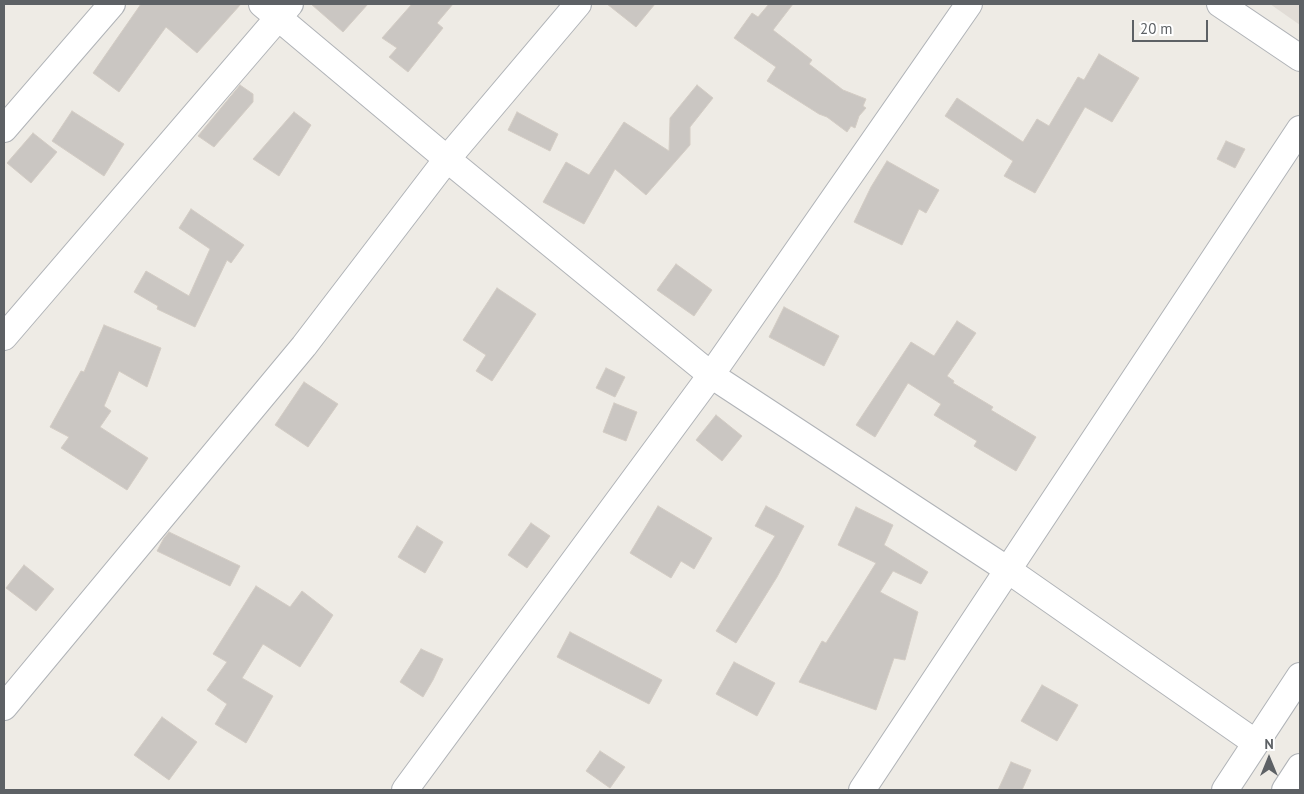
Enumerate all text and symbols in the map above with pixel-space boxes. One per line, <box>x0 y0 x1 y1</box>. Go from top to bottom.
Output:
scale bar <box>1134 10 1210 42</box>
text: 20 m <box>1140 19 1173 38</box>
north arrow <box>1244 734 1294 784</box>
text: N <box>1264 735 1274 753</box>

